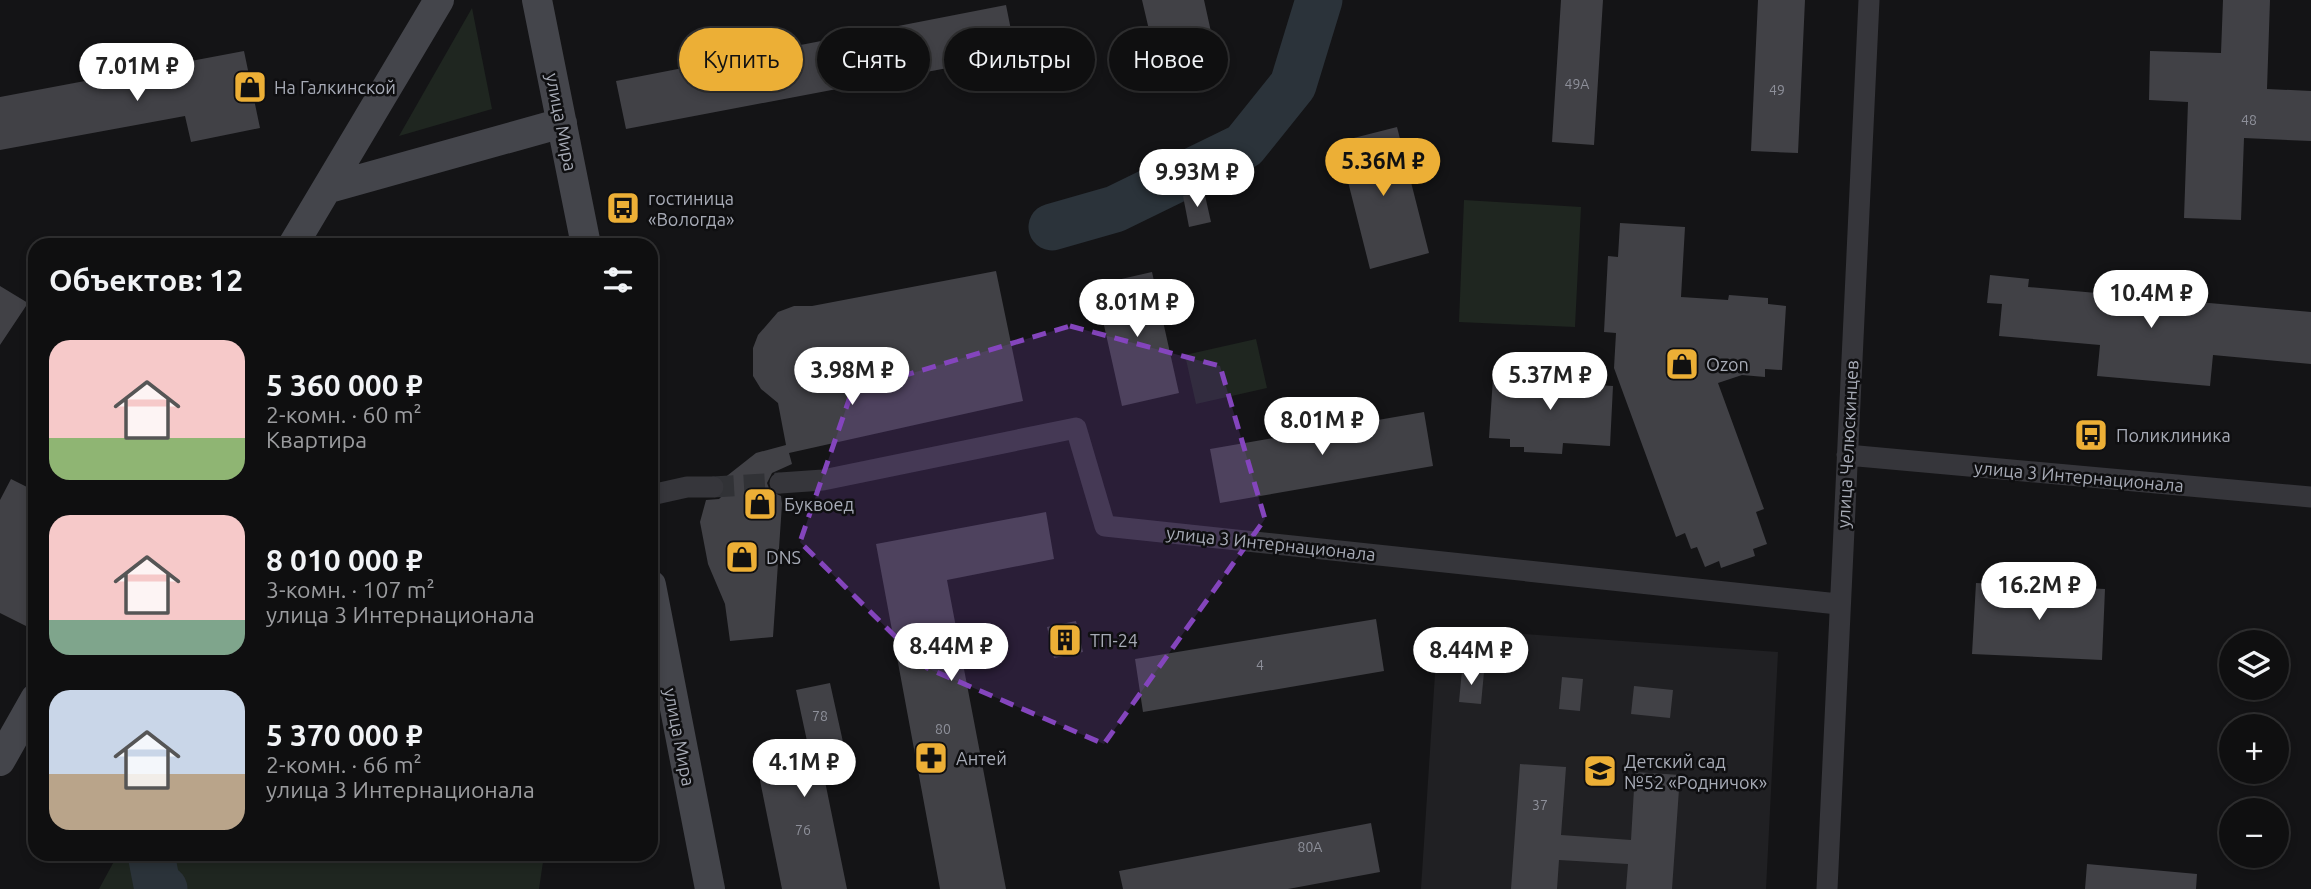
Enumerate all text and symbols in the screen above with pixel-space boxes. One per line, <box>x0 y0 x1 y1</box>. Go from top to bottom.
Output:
chip: Купить <box>679 28 803 91</box>
chip: Снять <box>817 28 930 91</box>
chip: Фильтры <box>944 28 1095 91</box>
chip: Новое <box>1109 28 1228 91</box>
pin: 7.01M ₽ <box>72 43 202 103</box>
text: 7.01M ₽ <box>95 53 179 78</box>
shop icon: На Галкинской <box>231 68 269 106</box>
street label: улица Мира <box>543 71 581 173</box>
house number: 49А <box>1565 76 1589 92</box>
place label: На Галкинской <box>274 77 396 97</box>
house number: 49 <box>1769 82 1785 98</box>
house number: 48 <box>2241 112 2257 128</box>
pin: 5.36M ₽ <box>1318 138 1448 198</box>
text: 5.36M ₽ <box>1341 148 1425 173</box>
pin: 9.93M ₽ <box>1132 150 1262 209</box>
text: 9.93M ₽ <box>1155 159 1239 184</box>
place label: гостиница «Вологда» <box>648 188 734 229</box>
bus stop icon: гостиница «Вологда» <box>604 189 642 227</box>
icon: filters <box>599 261 637 299</box>
text: Объектов: 12 <box>49 263 243 297</box>
pin: 10.4M ₽ <box>2086 270 2216 330</box>
pin: 8.01M ₽ <box>1072 280 1202 339</box>
text: 10.4M ₽ <box>2109 280 2193 305</box>
text: 8.01M ₽ <box>1095 289 1179 314</box>
shop icon: Ozon <box>1663 345 1701 383</box>
pin: 3.98M ₽ <box>787 348 917 407</box>
pin: 5.37M ₽ <box>1485 352 1615 412</box>
place label: Ozon <box>1706 354 1749 374</box>
text: 3.98M ₽ <box>810 357 894 382</box>
street label: улица Челюскинцев <box>1833 359 1861 529</box>
text: 5.37M ₽ <box>1508 362 1592 387</box>
icon: home <box>105 368 189 452</box>
text: 5 360 000 ₽ <box>266 368 423 402</box>
pin: 8.01M ₽ <box>1257 398 1387 457</box>
text: 2-комн. · 60 m² <box>266 402 422 427</box>
text: 8.01M ₽ <box>1280 407 1364 432</box>
bus stop icon: Поликлиника <box>2072 416 2110 454</box>
place label: Поликлиника <box>2116 425 2231 445</box>
text: Квартира <box>266 427 367 452</box>
street label: улица 3 Интернационала <box>1973 457 2185 495</box>
shop icon: Буквоед <box>741 485 779 523</box>
place label: Буквоед <box>784 494 854 514</box>
street label: улица 3 Интернационала <box>1165 522 1377 564</box>
shop icon: DNS <box>723 538 761 576</box>
icon: home <box>105 543 189 627</box>
text: 8 010 000 ₽ <box>266 543 423 577</box>
place label: DNS <box>766 547 801 567</box>
pin: 16.2M ₽ <box>1974 562 2104 622</box>
text: 16.2M ₽ <box>1997 572 2081 597</box>
text: 3-комн. · 107 m² <box>266 577 435 602</box>
text: улица 3 Интернационала <box>266 602 535 627</box>
building icon: ТП-24 <box>1046 621 1084 659</box>
pin: 8.44M ₽ <box>886 624 1016 683</box>
pin: 8.44M ₽ <box>1406 628 1536 687</box>
place label: ТП-24 <box>1090 630 1138 650</box>
map controls <box>2219 630 2289 868</box>
button: layers <box>2219 630 2289 700</box>
text: 8.44M ₽ <box>909 633 993 658</box>
text: 8.44M ₽ <box>1429 637 1513 662</box>
house number: 4 <box>1256 657 1264 673</box>
street label: улица Мира <box>661 686 699 788</box>
house number: 78 <box>812 708 828 724</box>
button: + <box>2219 714 2289 784</box>
icon: home <box>105 718 189 802</box>
text: 5 370 000 ₽ <box>266 718 423 752</box>
house number: 80 <box>935 721 951 737</box>
pharmacy icon: Антей <box>912 739 950 777</box>
pin: 4.1M ₽ <box>747 740 861 799</box>
place label: Антей <box>956 748 1007 768</box>
text: 4.1M ₽ <box>769 749 839 774</box>
place label: Детский сад №52 «Родничок» <box>1624 751 1767 792</box>
text: 2-комн. · 66 m² <box>266 752 422 777</box>
school or university icon: Детский сад №52 «Родничок» <box>1581 752 1619 790</box>
text: улица 3 Интернационала <box>266 777 535 802</box>
house number: 37 <box>1532 797 1548 813</box>
button: − <box>2219 798 2289 868</box>
house number: 76 <box>795 822 811 838</box>
house number: 80А <box>1298 839 1322 855</box>

